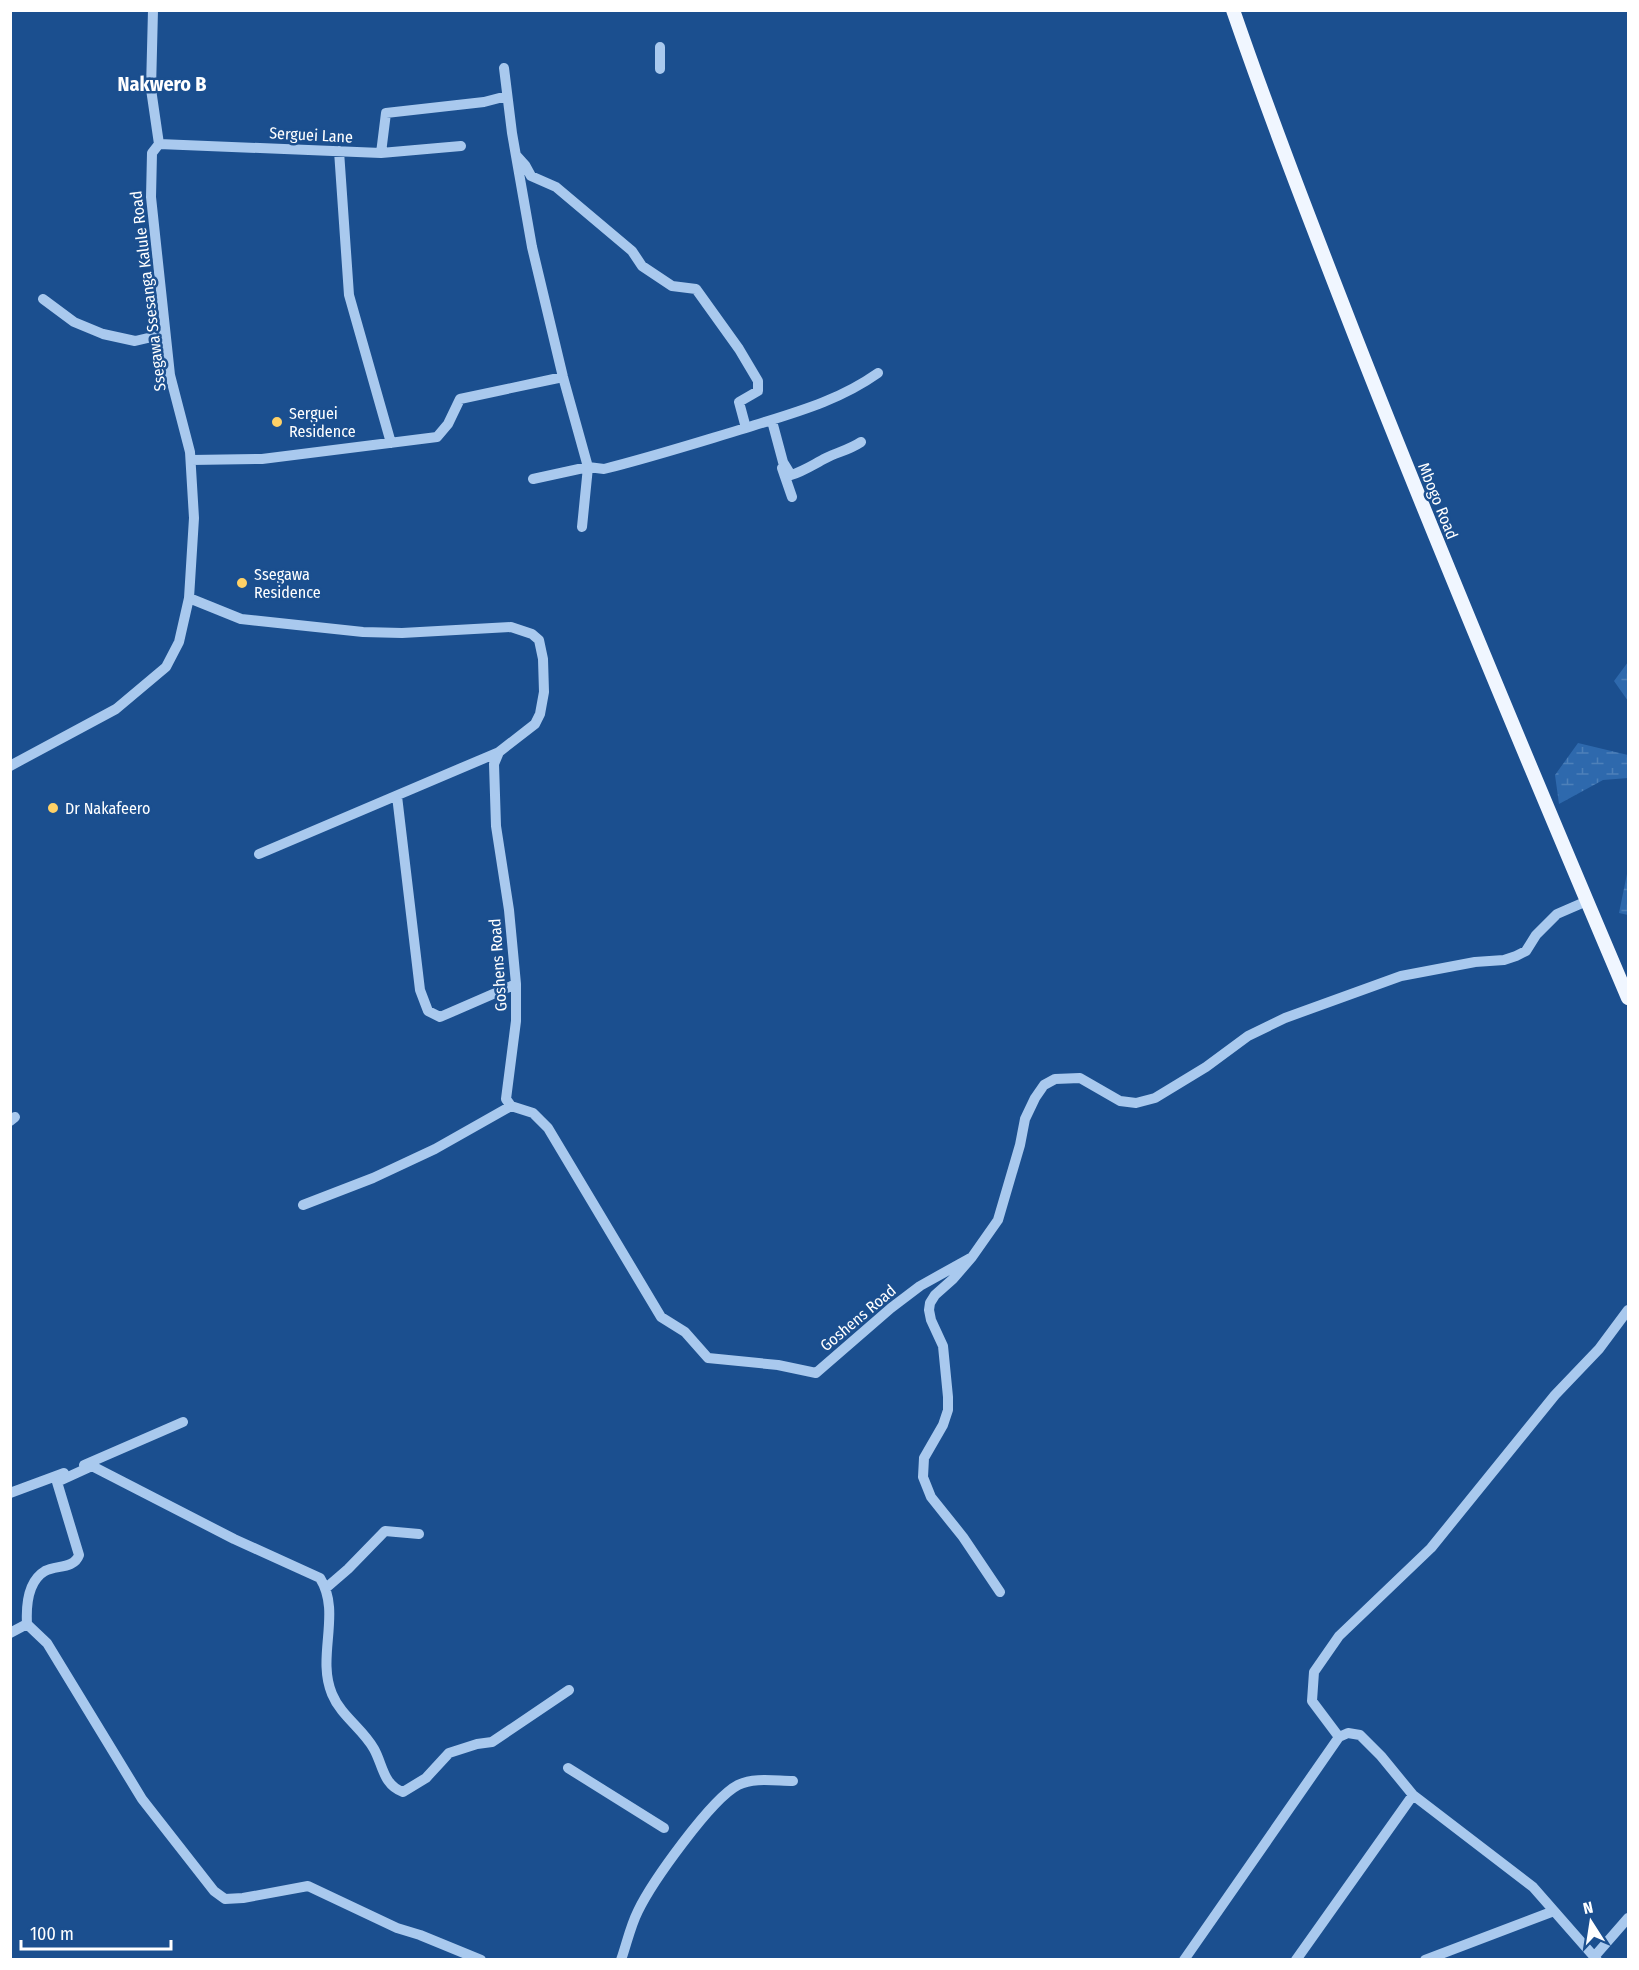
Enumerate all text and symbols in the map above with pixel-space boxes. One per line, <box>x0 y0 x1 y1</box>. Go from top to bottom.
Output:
district label: Nakwero B <box>118 72 206 96</box>
street label: Serguei Lane <box>269 123 353 147</box>
street label: Ssegawa Ssesanga Kalule Road <box>126 190 170 392</box>
place label: Serguei Residence <box>289 404 356 441</box>
marker: Serguei Residence <box>270 415 284 429</box>
street label: Mbogo Road <box>1414 460 1462 542</box>
place label: Ssegawa Residence <box>254 565 321 602</box>
marker: Ssegawa Residence <box>235 576 249 590</box>
place label: Dr Nakafeero <box>65 799 150 818</box>
marker: Dr Nakafeero <box>46 801 60 815</box>
street label: Goshens Road <box>485 918 511 1012</box>
street label: Goshens Road <box>816 1281 900 1355</box>
north arrow <box>1561 1892 1621 1952</box>
text: N <box>1581 1898 1595 1918</box>
scale bar <box>21 1913 171 1951</box>
text: 100 m <box>30 1923 74 1945</box>

